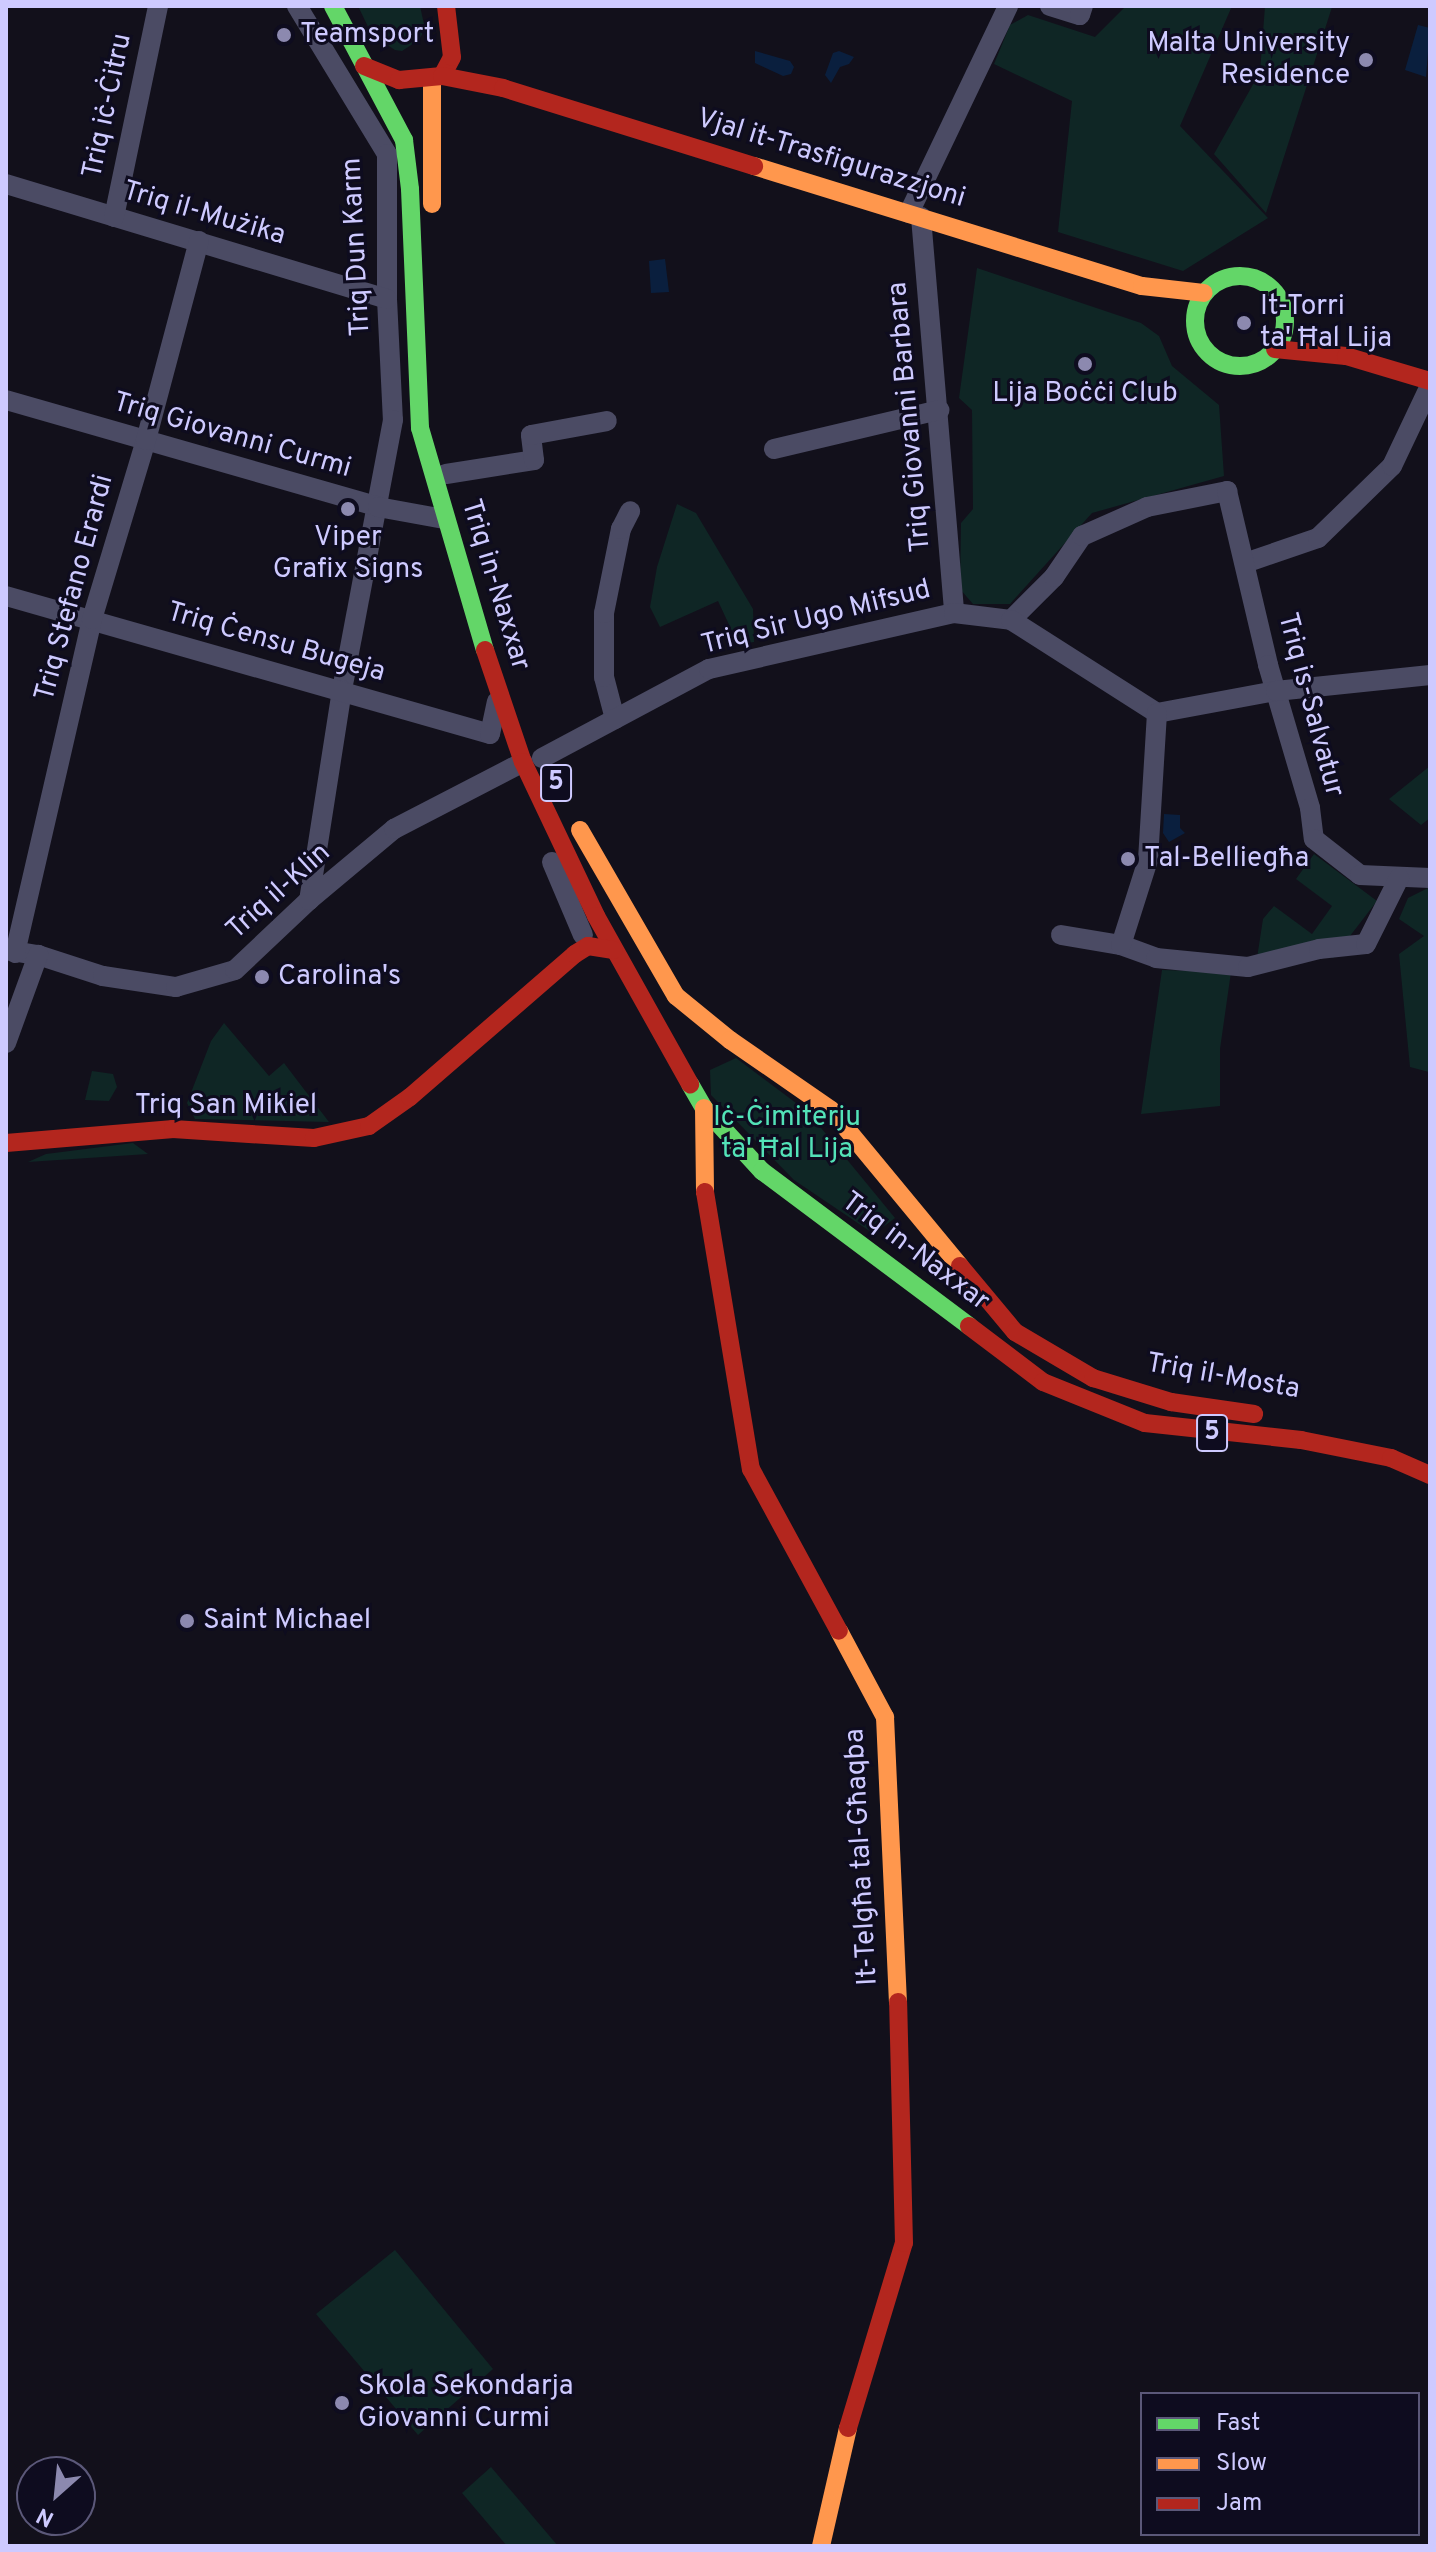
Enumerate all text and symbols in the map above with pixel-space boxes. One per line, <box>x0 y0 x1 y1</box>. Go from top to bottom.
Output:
place label: Teamsport <box>300 18 434 52</box>
marker: Teamsport <box>275 26 293 44</box>
place label: Malta University Residence <box>1147 27 1350 93</box>
street label: Triq iċ-Ċitru <box>76 31 140 181</box>
marker: Malta University Residence <box>1357 51 1375 69</box>
street label: Vjal it-Trasfigurazzjoni <box>693 102 969 216</box>
street label: Triq Dun Karm <box>336 157 378 337</box>
street label: Triq il-Mużika <box>119 175 289 253</box>
street label: Triq Giovanni Barbara <box>881 280 939 554</box>
place label: It-Torri ta' Ħal Lija <box>1260 290 1392 356</box>
marker: It-Torri ta' Ħal Lija <box>1235 314 1253 332</box>
marker: Lija Boċċi Club <box>1076 355 1094 373</box>
place label: Lija Boċċi Club <box>992 377 1178 411</box>
street label: Triq Giovanni Curmi <box>109 386 355 486</box>
street label: Triq Stefano Erardi <box>29 471 121 705</box>
street label: Triq in-Naxxar <box>453 495 537 675</box>
marker: Viper Grafix Signs <box>339 500 357 518</box>
place label: Viper Grafix Signs <box>273 521 423 587</box>
street label: Triq Sir Ugo Mifsud <box>698 573 934 663</box>
street label: Triq Ċensu Bugeja <box>163 596 389 690</box>
street label: Triq is-Salvatur <box>1269 609 1351 801</box>
road number: 5 <box>540 761 572 805</box>
street label: Triq il-Klin <box>220 837 338 947</box>
place label: Tal-Belliegħa <box>1144 842 1309 876</box>
marker: Tal-Belliegħa <box>1119 850 1137 868</box>
place label: Carolina's <box>278 960 401 994</box>
marker: Carolina's <box>253 968 271 986</box>
street label: Triq San Mikiel <box>135 1089 317 1123</box>
park label: Iċ-Ċimiterju ta' Ħal Lija <box>713 1101 861 1167</box>
street label: Triq in-Naxxar <box>834 1185 996 1319</box>
street label: Triq il-Mosta <box>1144 1347 1302 1407</box>
road number: 5 <box>1196 1411 1228 1455</box>
place label: Saint Michael <box>203 1604 371 1638</box>
marker: Saint Michael <box>178 1612 196 1630</box>
street label: It-Telgħa tal-Għaqba <box>838 1728 886 1986</box>
place label: Skola Sekondarja Giovanni Curmi <box>358 2370 574 2436</box>
legend <box>1140 2392 1420 2536</box>
marker: Skola Sekondarja Giovanni Curmi <box>333 2394 351 2412</box>
text: Fast <box>1216 2409 1260 2439</box>
text: Slow <box>1216 2449 1267 2479</box>
north arrow <box>16 2456 96 2536</box>
text: Jam <box>1216 2489 1262 2519</box>
text: N <box>33 2500 59 2532</box>

